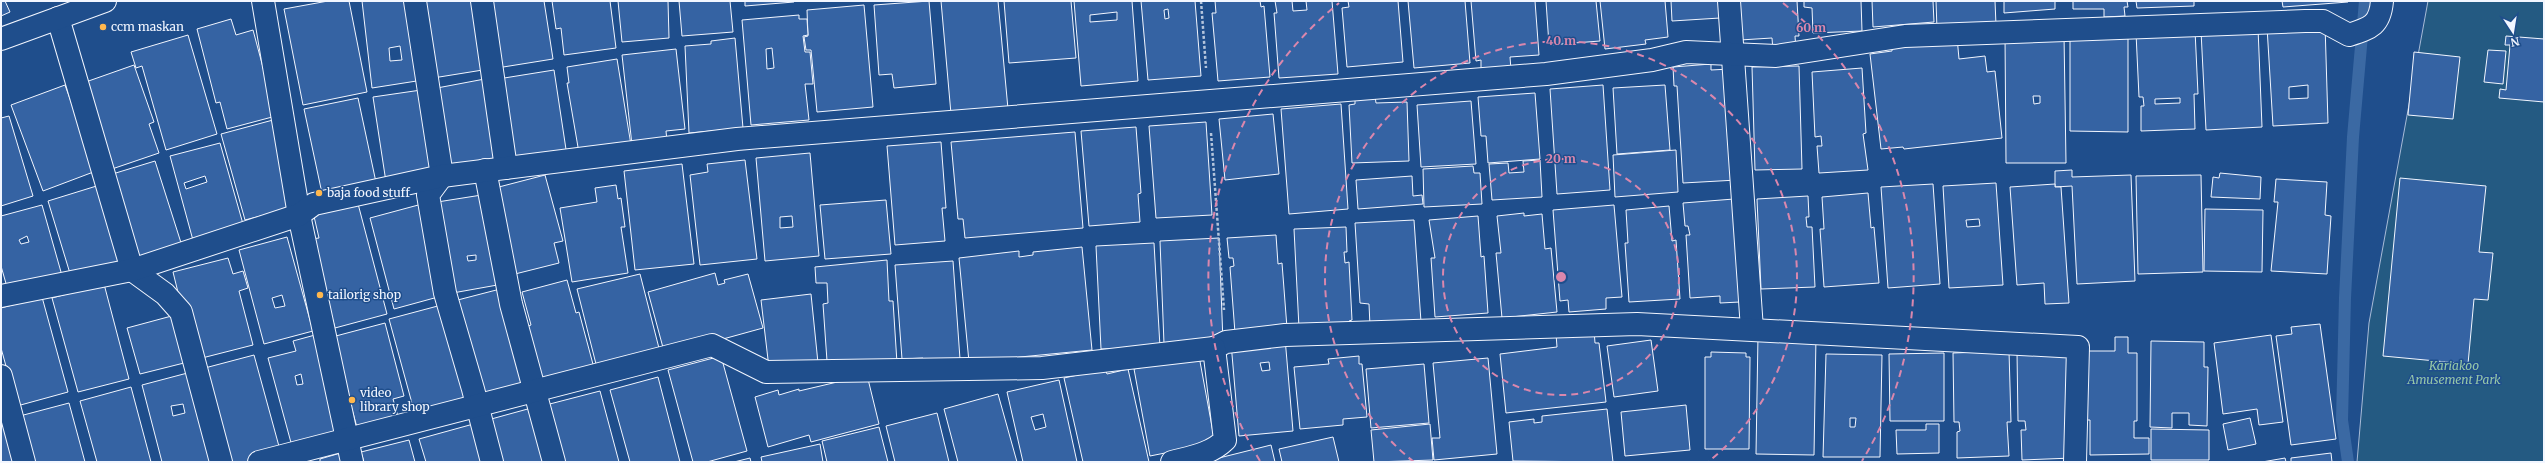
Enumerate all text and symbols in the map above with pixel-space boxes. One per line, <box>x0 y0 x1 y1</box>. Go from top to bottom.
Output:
north arrow <box>2493 12 2533 52</box>
place label: ccm maskan <box>111 19 184 34</box>
text: 60 m <box>1796 20 1826 35</box>
marker: ccm maskan <box>98 22 108 32</box>
text: 40 m <box>1546 33 1576 48</box>
text: N <box>2509 34 2521 50</box>
text: 20 m <box>1546 151 1576 166</box>
place label: baja food stuff <box>326 185 410 200</box>
marker: baja food stuff <box>314 188 324 198</box>
centre of rings <box>1554 270 1568 284</box>
place label: tailorig shop <box>328 287 401 302</box>
marker: tailorig shop <box>315 290 325 300</box>
park label: Kariakoo Amusement Park <box>2406 358 2501 387</box>
place label: video library shop <box>359 385 430 414</box>
marker: video library shop <box>347 395 357 405</box>

